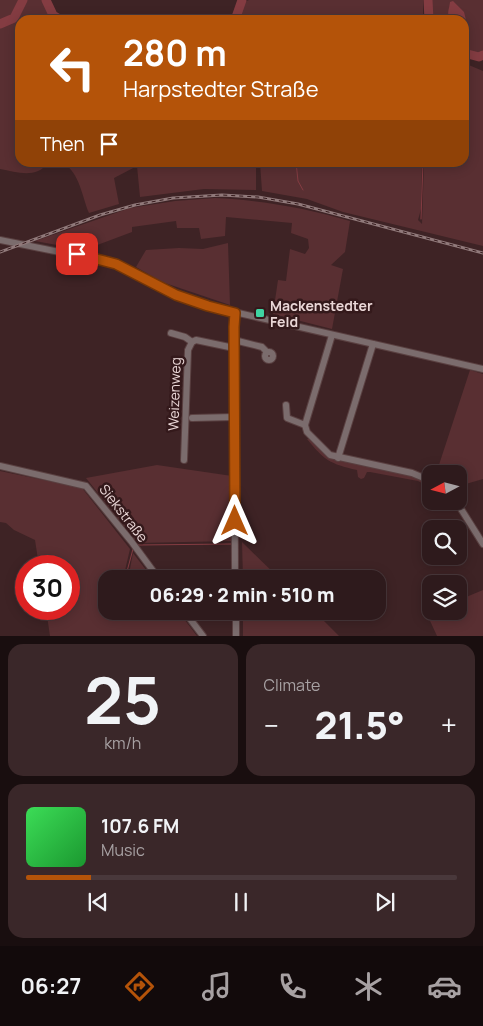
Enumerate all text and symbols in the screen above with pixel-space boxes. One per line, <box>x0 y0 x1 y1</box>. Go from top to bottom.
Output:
text: 280 m <box>123 29 227 77</box>
icon: left <box>40 35 105 100</box>
text: Harpstedter Straße <box>123 74 319 104</box>
icon: arrive <box>95 130 123 158</box>
text: Then <box>40 131 85 157</box>
pin <box>56 233 98 275</box>
icon: arrive <box>63 240 91 268</box>
place label: Mackenstedter Feld <box>270 296 373 331</box>
marker: Mackenstedter Feld <box>254 307 266 319</box>
street label: Weizenweg <box>163 357 185 431</box>
north arrow <box>422 465 468 510</box>
map controls <box>422 465 467 620</box>
street label: Siekstraße <box>95 480 153 546</box>
position arrow <box>208 494 260 546</box>
button: search <box>422 520 467 565</box>
speed limit sign: 30 <box>15 555 80 620</box>
button: layers <box>422 575 467 620</box>
text: 06:29 · 2 min · 510 m <box>150 582 334 608</box>
text: 25 <box>84 655 161 744</box>
text: Climate <box>264 674 320 696</box>
text: 21.5° <box>315 698 405 750</box>
text: − <box>264 706 279 744</box>
text: + <box>441 706 457 744</box>
text: km/h <box>104 732 141 754</box>
text: 107.6 FM <box>101 813 179 839</box>
text: Music <box>101 839 145 861</box>
icon: previous <box>84 888 112 916</box>
icon: pause <box>227 888 255 916</box>
icon: next <box>371 888 399 916</box>
icon: directions <box>122 969 157 1004</box>
icon: music <box>199 969 234 1004</box>
icon: phone <box>275 969 310 1004</box>
icon: climate <box>351 969 386 1004</box>
icon: car <box>427 969 462 1004</box>
text: 06:27 <box>21 971 81 1001</box>

